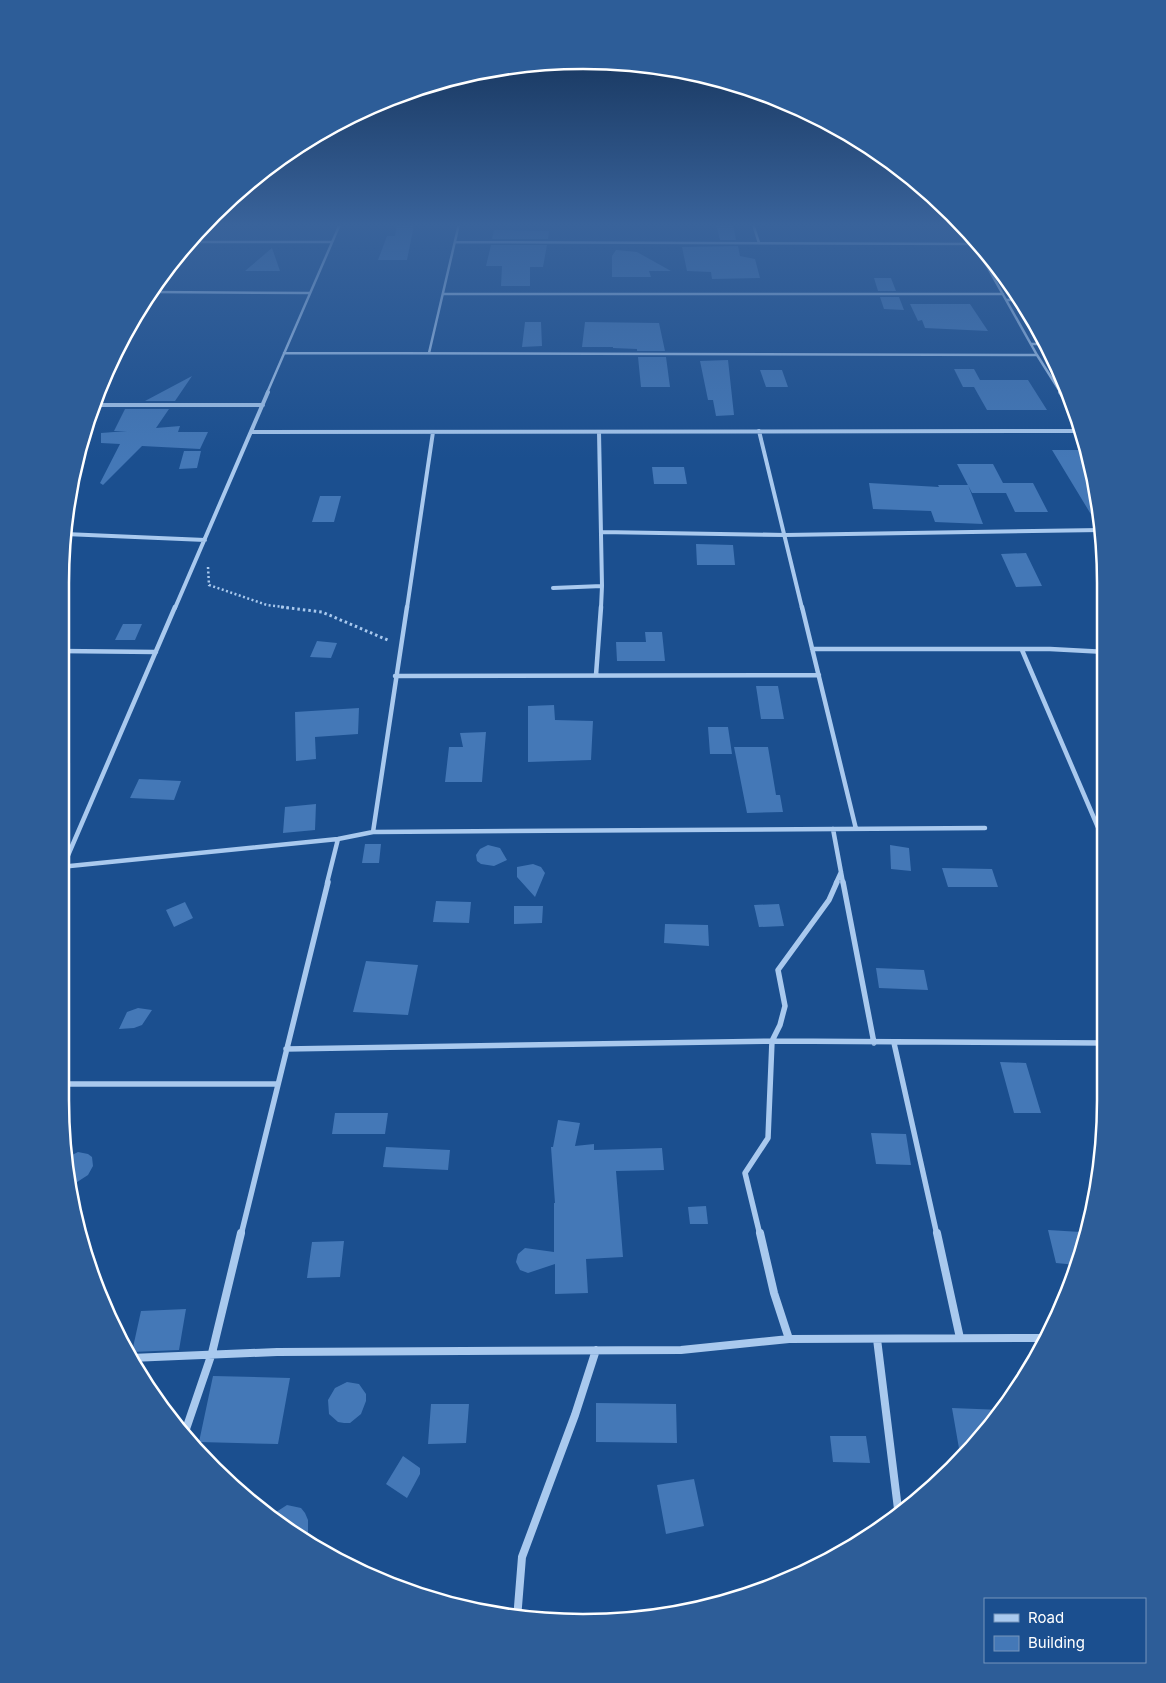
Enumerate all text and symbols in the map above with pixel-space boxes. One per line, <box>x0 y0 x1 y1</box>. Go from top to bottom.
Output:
legend <box>984 1598 1146 1663</box>
text: Road <box>1028 1608 1064 1627</box>
text: Building <box>1028 1633 1085 1652</box>

